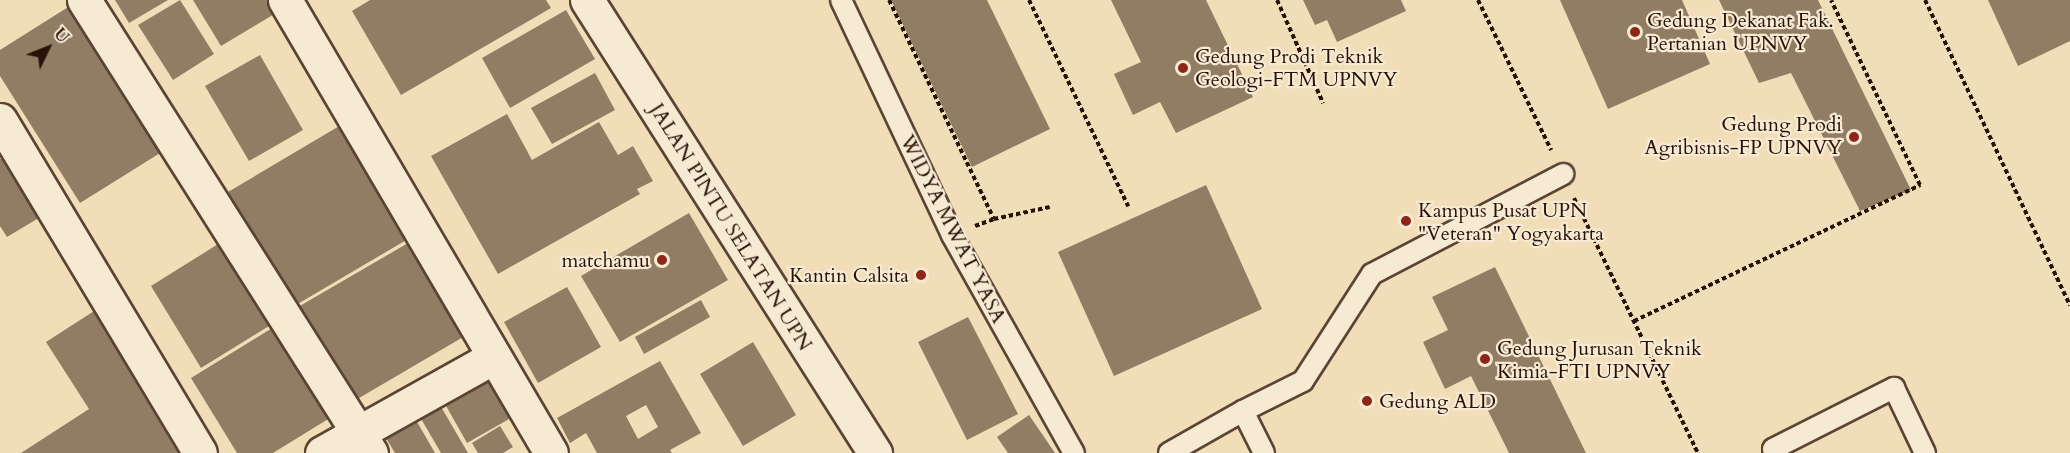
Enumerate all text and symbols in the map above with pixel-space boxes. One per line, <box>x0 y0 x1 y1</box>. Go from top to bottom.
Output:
place label: Gedung Dekanat Fak. Pertanian UPNVY <box>1647 8 1834 55</box>
north arrow <box>18 18 78 78</box>
text: U <box>49 23 74 48</box>
marker: Gedung Dekanat Fak. Pertanian UPNVY <box>1628 25 1642 39</box>
place label: Gedung Prodi Teknik Geologi-FTM UPNVY <box>1195 45 1397 92</box>
marker: Gedung Prodi Teknik Geologi-FTM UPNVY <box>1176 61 1190 75</box>
street label: JALAN PINTU SELATAN UPN <box>645 99 817 355</box>
place label: Gedung Prodi Agribisnis-FP UPNVY <box>1645 113 1842 160</box>
marker: Gedung Prodi Agribisnis-FP UPNVY <box>1847 130 1861 144</box>
street label: WIDYA MWAT YASA <box>895 131 1011 327</box>
place label: Kampus Pusat UPN "Veteran" Yogyakarta <box>1418 198 1604 245</box>
marker: Kampus Pusat UPN "Veteran" Yogyakarta <box>1399 214 1413 228</box>
place label: matchamu <box>561 248 650 272</box>
marker: matchamu <box>655 253 669 267</box>
place label: Kantin Calsita <box>789 263 909 287</box>
marker: Kantin Calsita <box>914 268 928 282</box>
place label: Gedung Jurusan Teknik Kimia-FTI UPNVY <box>1497 336 1702 383</box>
marker: Gedung Jurusan Teknik Kimia-FTI UPNVY <box>1478 352 1492 366</box>
place label: Gedung ALD <box>1379 389 1496 413</box>
marker: Gedung ALD <box>1360 394 1374 408</box>

